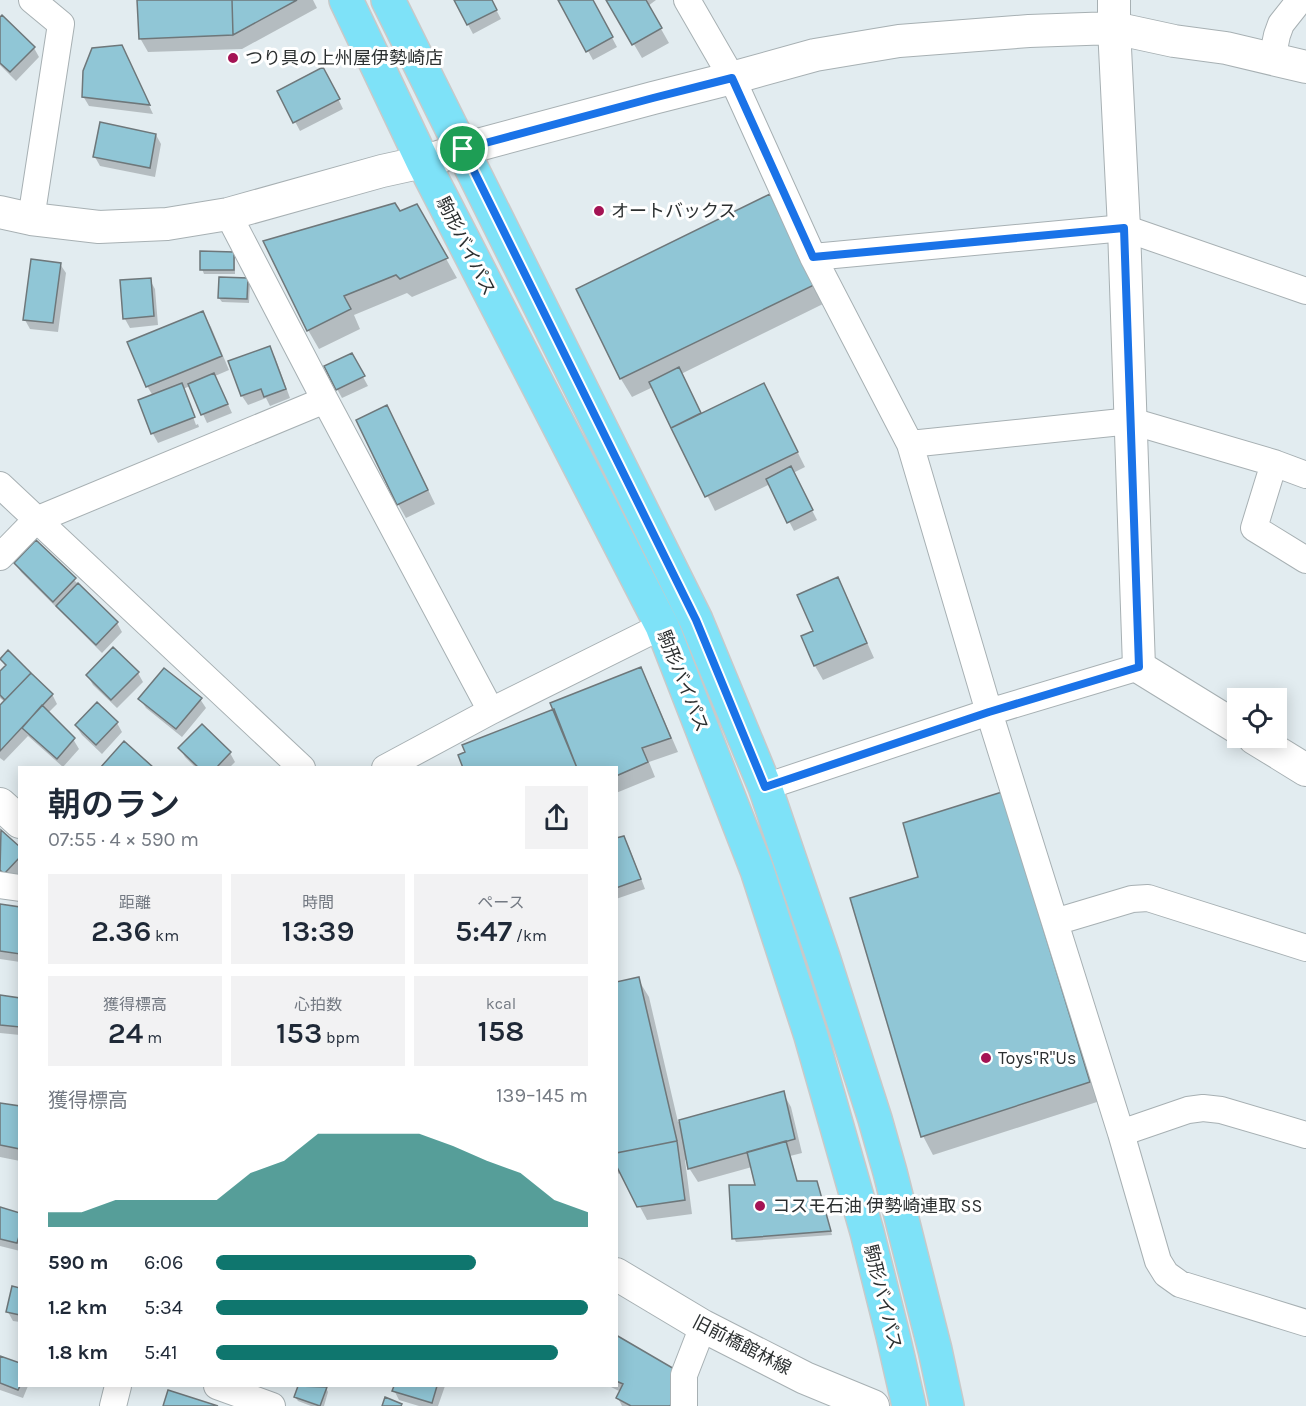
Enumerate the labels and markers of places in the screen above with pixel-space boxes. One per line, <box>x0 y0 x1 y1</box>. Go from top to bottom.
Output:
place label: つり具の上州屋伊勢崎店 <box>245 47 443 69</box>
marker: つり具の上州屋伊勢崎店 <box>226 51 240 65</box>
pin <box>437 123 488 174</box>
place label: オートバックス <box>611 200 736 222</box>
marker: オートバックス <box>592 204 606 218</box>
place label: Toys"R"Us <box>998 1047 1076 1069</box>
marker: Toys"R"Us <box>979 1051 993 1065</box>
place label: コスモ石油 伊勢崎連取 SS <box>772 1195 982 1217</box>
marker: コスモ石油 伊勢崎連取 SS <box>753 1199 767 1213</box>

